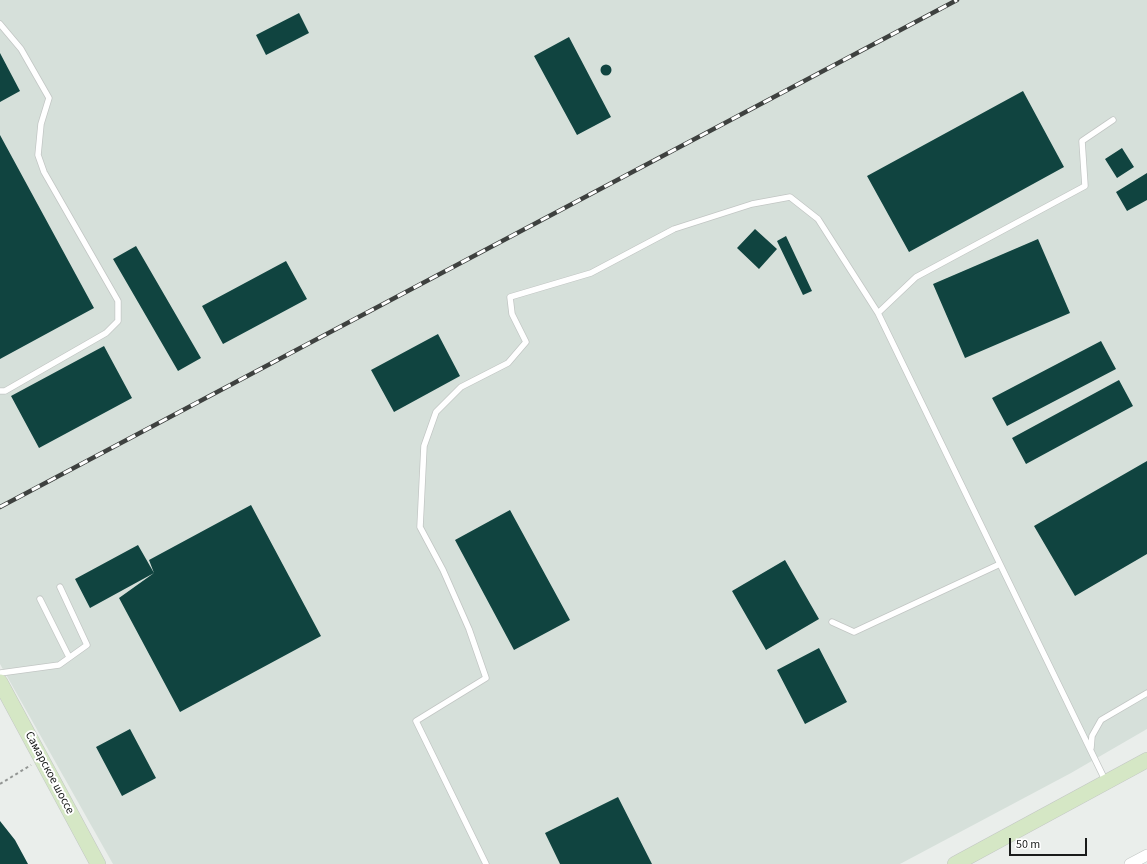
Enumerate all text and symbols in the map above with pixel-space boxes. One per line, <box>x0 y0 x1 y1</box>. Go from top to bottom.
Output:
street label: Самарское шоссе <box>21 729 77 817</box>
scale bar <box>1011 830 1089 856</box>
text: 50 m <box>1016 836 1040 853</box>

